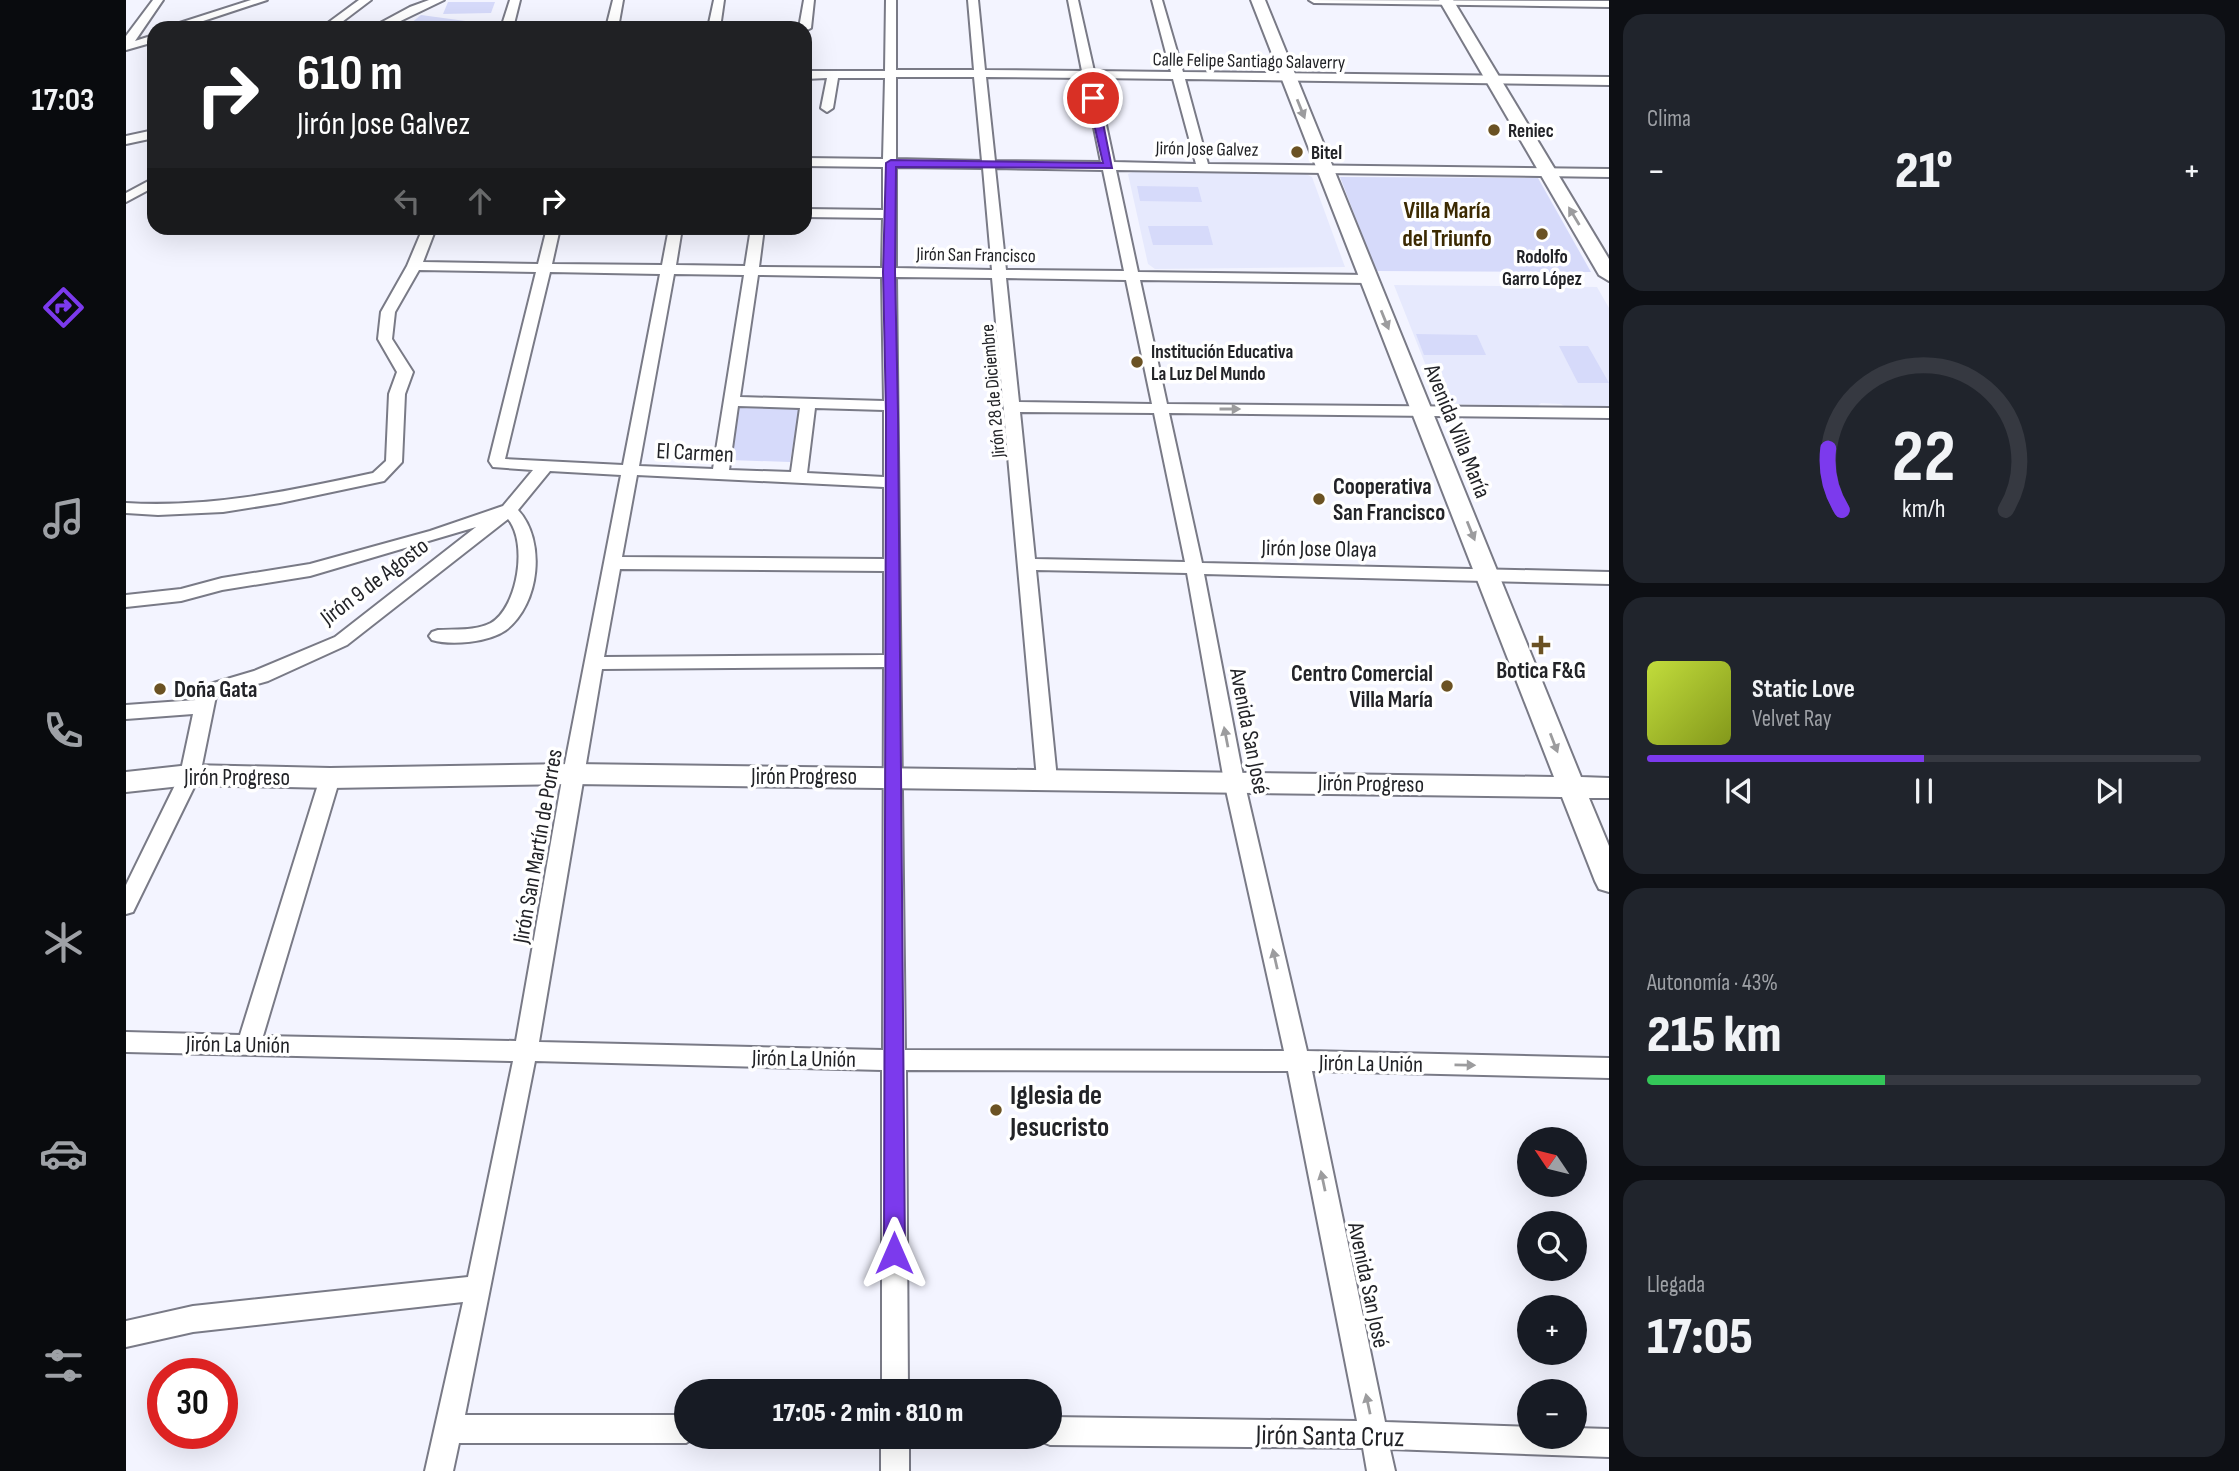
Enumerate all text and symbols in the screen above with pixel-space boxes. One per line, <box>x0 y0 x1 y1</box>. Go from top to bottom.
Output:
text: 610 m <box>297 45 403 104</box>
street label: Calle Felipe Santiago Salaverry <box>1152 48 1346 75</box>
icon: right <box>182 49 273 140</box>
pin <box>1063 68 1123 128</box>
icon: arrive <box>1074 79 1112 117</box>
text: 17:03 <box>32 81 94 120</box>
one-way arrow <box>1296 99 1307 120</box>
text: Jirón Jose Galvez <box>297 105 470 144</box>
text: Clima <box>1647 105 1691 133</box>
place label: Reniec <box>1508 120 1554 143</box>
marker: Reniec <box>1486 122 1502 138</box>
street label: Jirón Jose Galvez <box>1154 137 1259 162</box>
text: 21° <box>1895 140 1953 203</box>
place label: Bitel <box>1311 142 1342 165</box>
marker: Bitel <box>1289 144 1305 160</box>
text: − <box>1647 149 1666 194</box>
text: + <box>2182 149 2201 194</box>
icon: left <box>388 182 426 220</box>
icon: ahead <box>461 182 499 220</box>
icon: right <box>534 182 572 220</box>
district label: Villa María del Triunfo <box>1402 196 1492 253</box>
one-way arrow <box>1568 207 1580 226</box>
marker: Rodolfo Garro López <box>1534 226 1550 242</box>
street label: Jirón San Francisco <box>915 243 1036 268</box>
place label: Rodolfo Garro López <box>1502 246 1582 291</box>
icon: directions <box>39 283 88 332</box>
one-way arrow <box>1380 310 1391 331</box>
street label: Jirón 28 de Diciembre <box>976 323 1011 460</box>
place label: Institución Educativa La Luz Del Mundo <box>1151 341 1293 386</box>
marker: Institución Educativa La Luz Del Mundo <box>1129 354 1145 370</box>
street label: Avenida Villa María <box>1417 360 1497 502</box>
one-way arrow <box>1219 403 1241 415</box>
text: 22 <box>1892 415 1956 503</box>
street label: El Carmen <box>656 437 734 469</box>
place label: Cooperativa San Francisco <box>1333 473 1445 527</box>
marker: Cooperativa San Francisco <box>1311 491 1327 507</box>
icon: music <box>39 494 88 543</box>
text: km/h <box>1902 494 1946 525</box>
one-way arrow <box>1465 521 1476 542</box>
street label: Jirón 9 de Agosto <box>314 532 434 632</box>
street label: Jirón Jose Olaya <box>1260 534 1377 564</box>
marker: Botica F&G <box>1533 637 1549 653</box>
place label: Botica F&G <box>1496 657 1586 685</box>
place label: Centro Comercial Villa María <box>1291 660 1433 714</box>
street label: Avenida San José <box>1223 665 1275 797</box>
text: Static Love <box>1752 674 1855 705</box>
place label: Doña Gata <box>174 676 258 704</box>
marker: Centro Comercial Villa María <box>1439 678 1455 694</box>
marker: Doña Gata <box>152 681 168 697</box>
text: Velvet Ray <box>1752 705 1832 733</box>
icon: phone <box>39 706 88 755</box>
one-way arrow <box>1220 726 1231 748</box>
one-way arrow <box>1548 733 1559 754</box>
street label: Jirón San Martín de Porres <box>507 747 569 946</box>
street label: Jirón Progreso <box>750 763 857 791</box>
street label: Jirón Progreso <box>183 764 290 792</box>
street label: Jirón Progreso <box>1317 769 1424 799</box>
icon: previous <box>1720 772 1758 810</box>
icon: pause <box>1905 772 1943 810</box>
icon: next <box>2090 772 2128 810</box>
icon: climate <box>39 918 88 967</box>
one-way arrow <box>1269 948 1280 970</box>
text: Autonomía · 43% <box>1647 969 1778 997</box>
text: 215 km <box>1647 1004 1781 1067</box>
street label: Jirón La Unión <box>185 1030 290 1060</box>
street label: Jirón La Unión <box>751 1044 856 1074</box>
street label: Jirón La Unión <box>1318 1049 1423 1079</box>
one-way arrow <box>1454 1059 1476 1071</box>
place label: Iglesia de Jesucristo <box>1009 1079 1109 1144</box>
marker: Iglesia de Jesucristo <box>988 1102 1004 1118</box>
north arrow <box>1517 1127 1587 1197</box>
map controls <box>1517 1127 1587 1449</box>
icon: car <box>39 1129 88 1178</box>
one-way arrow <box>1317 1170 1328 1192</box>
button: search <box>1517 1211 1587 1281</box>
position arrow <box>857 1216 931 1290</box>
street label: Avenida San José <box>1341 1219 1395 1351</box>
text: Llegada <box>1647 1271 1705 1299</box>
button: + <box>1517 1295 1587 1365</box>
text: 17:05 <box>1647 1306 1753 1369</box>
icon: filters <box>39 1341 88 1390</box>
speed limit sign: 30 <box>147 1358 238 1449</box>
button: − <box>1517 1379 1587 1449</box>
one-way arrow <box>1363 1393 1374 1415</box>
text: 17:05 · 2 min · 810 m <box>773 1398 963 1429</box>
street label: Jirón Santa Cruz <box>1254 1419 1404 1454</box>

